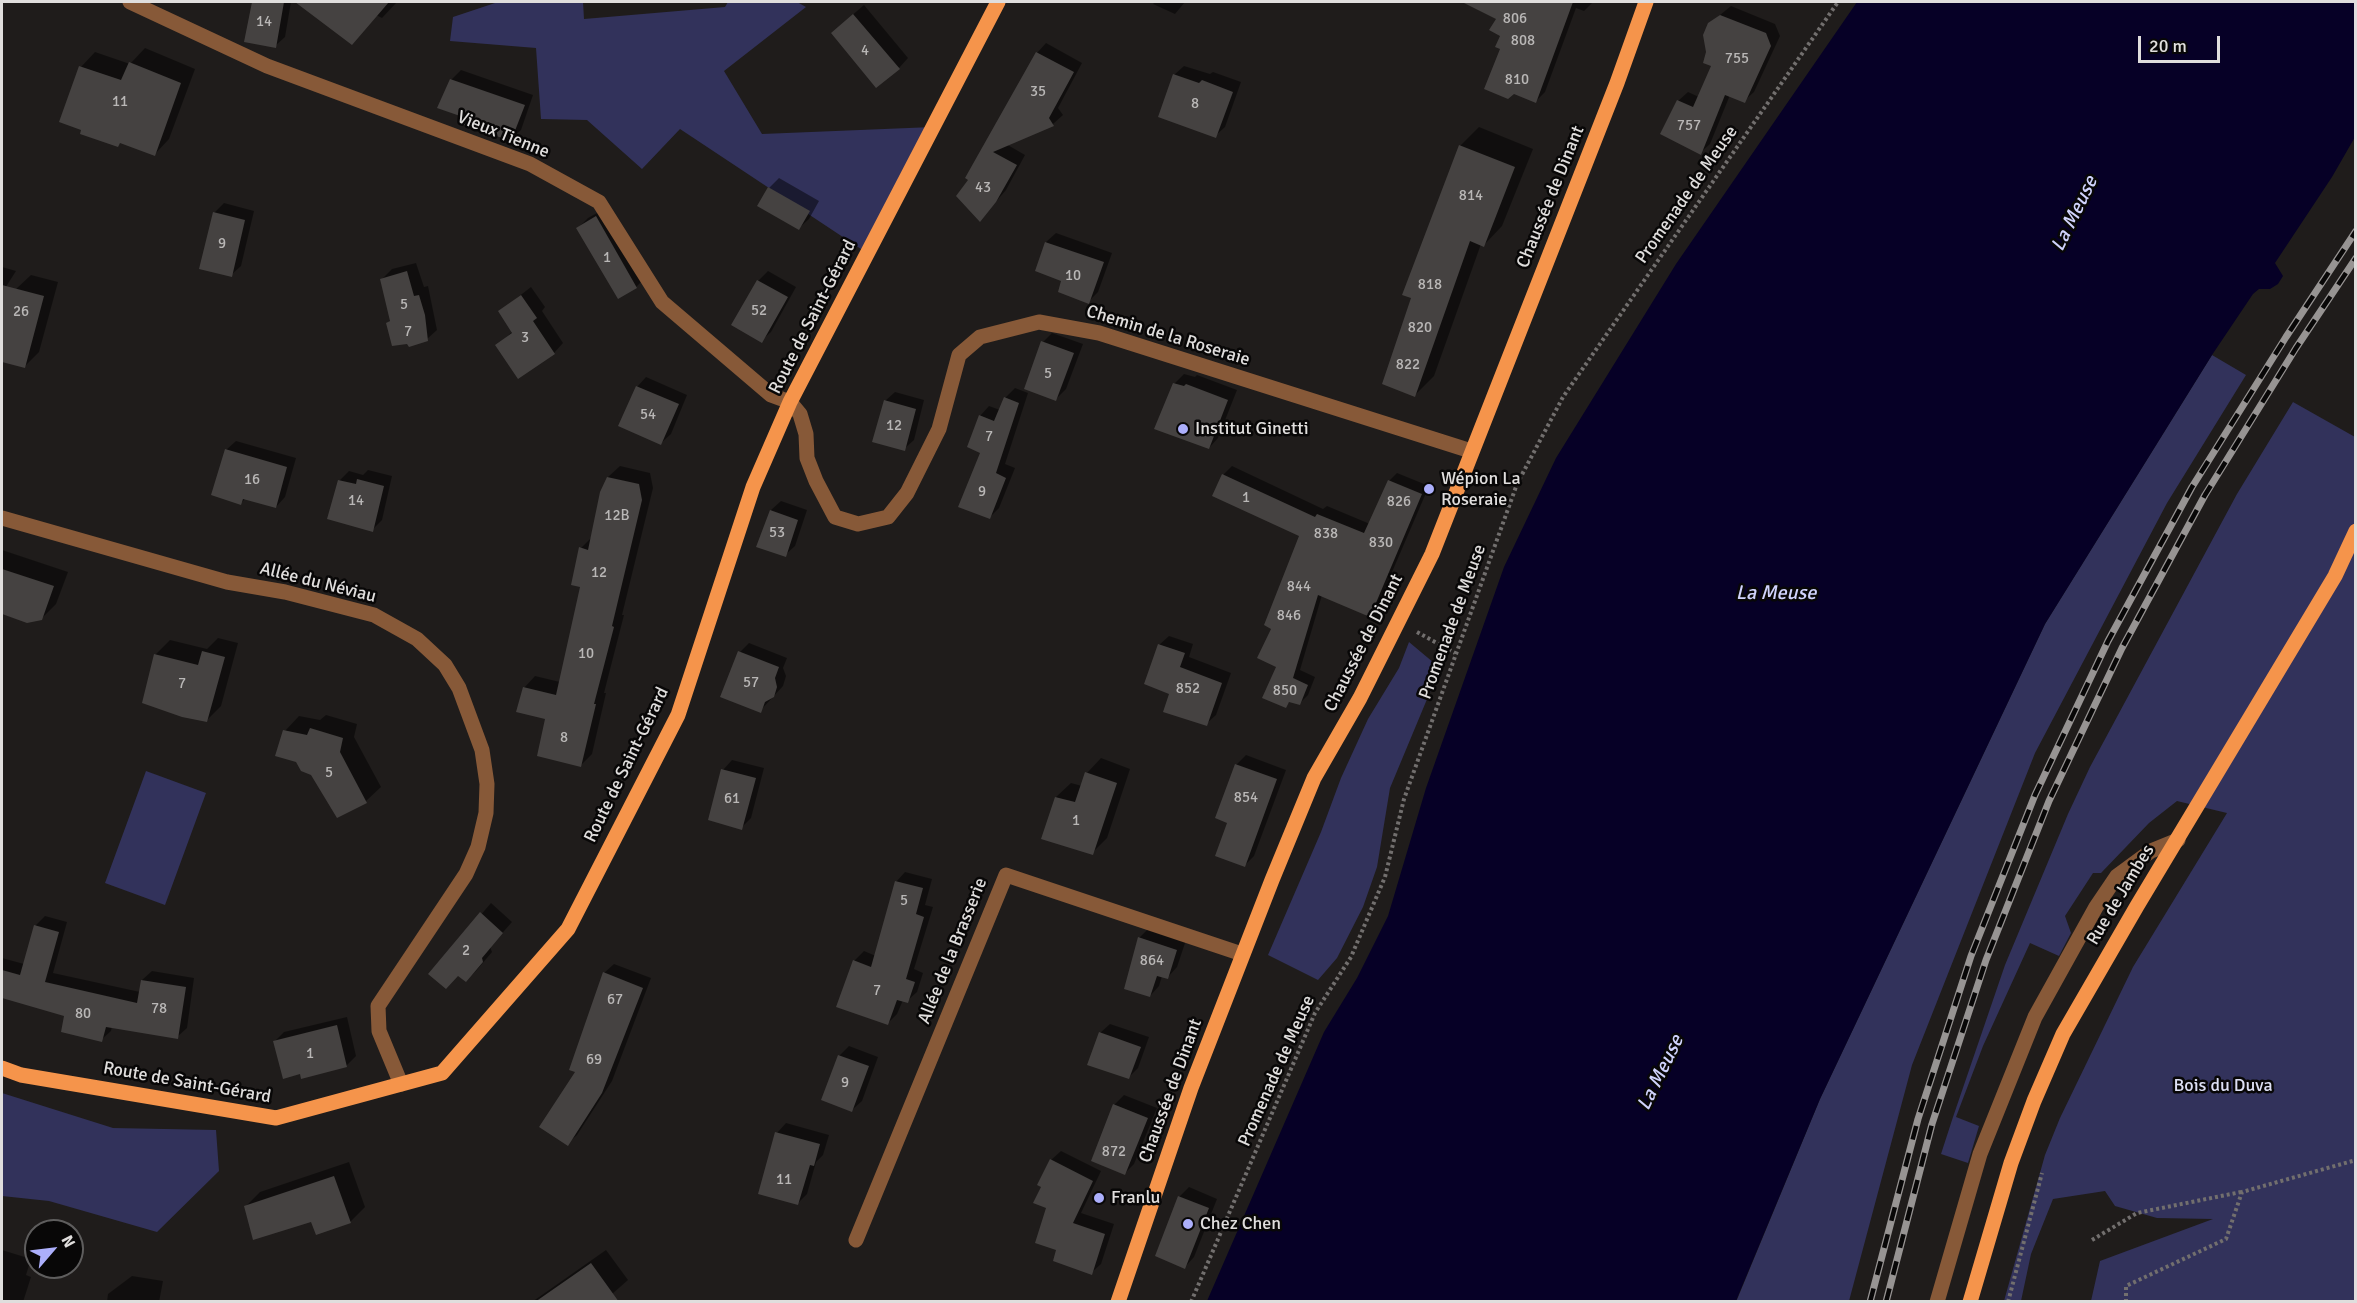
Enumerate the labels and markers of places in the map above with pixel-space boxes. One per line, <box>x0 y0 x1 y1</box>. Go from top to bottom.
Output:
place label: Institut Ginetti <box>1195 418 1309 440</box>
marker: Institut Ginetti <box>1176 422 1190 436</box>
place label: Wépion La Roseraie <box>1441 468 1521 510</box>
marker: Wépion La Roseraie <box>1422 482 1436 496</box>
place label: Franlu <box>1111 1187 1160 1209</box>
marker: Franlu <box>1092 1191 1106 1205</box>
place label: Chez Chen <box>1200 1213 1281 1235</box>
marker: Chez Chen <box>1181 1217 1195 1231</box>

